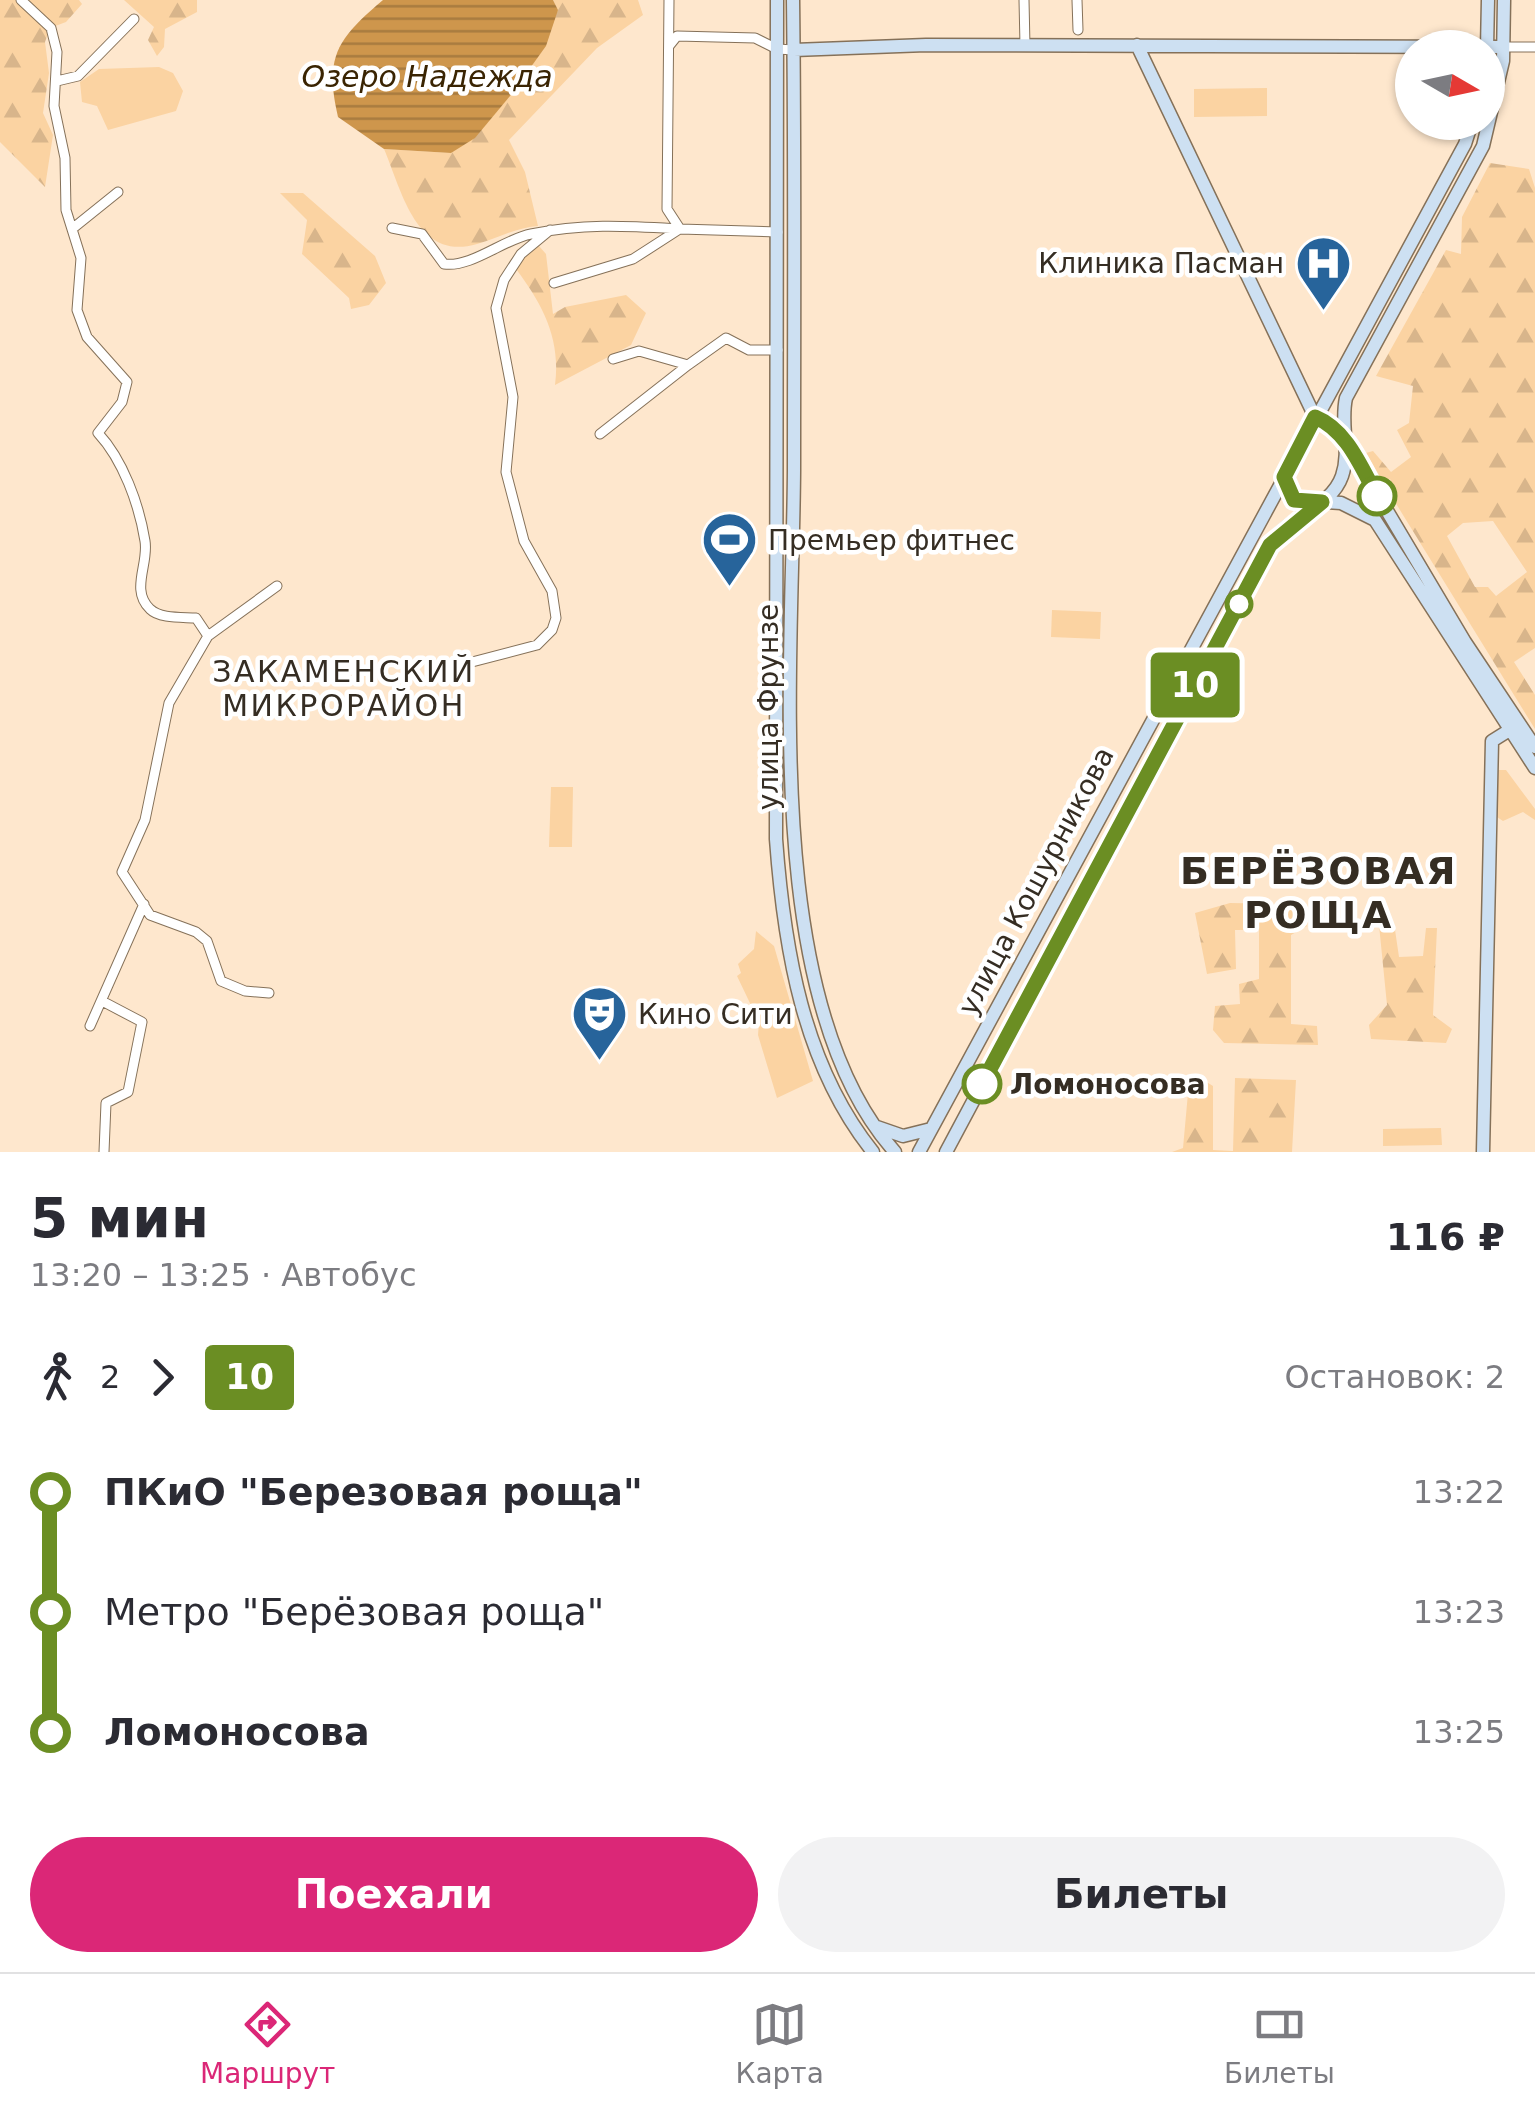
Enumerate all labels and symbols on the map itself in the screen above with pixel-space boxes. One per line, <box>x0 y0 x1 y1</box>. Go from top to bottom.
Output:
north arrow <box>1395 30 1505 140</box>
water label: Озеро Надежда <box>301 59 553 94</box>
hospital icon: Клиника Пасман <box>1293 233 1353 312</box>
place label: Клиника Пасман <box>1038 247 1284 280</box>
unlabelled marker <box>1358 477 1396 515</box>
sports icon: Премьер фитнес <box>699 510 759 589</box>
place label: Премьер фитнес <box>768 524 1015 557</box>
unlabelled marker <box>1226 591 1252 617</box>
street label: улица Фрунзе <box>752 604 785 810</box>
line badge: 10 <box>1150 652 1240 718</box>
district label: ЗАКАМЕНСКИЙ МИКРОРАЙОН <box>212 654 476 723</box>
street label: улица Кошурникова <box>951 741 1121 1021</box>
district label: БЕРЁЗОВАЯ РОЩА <box>1180 849 1458 937</box>
theatre icon: Кино Сити <box>569 984 629 1063</box>
place label: Кино Сити <box>638 998 793 1031</box>
marker: Ломоносова <box>963 1065 1001 1103</box>
place label: Ломоносова <box>1010 1068 1206 1101</box>

